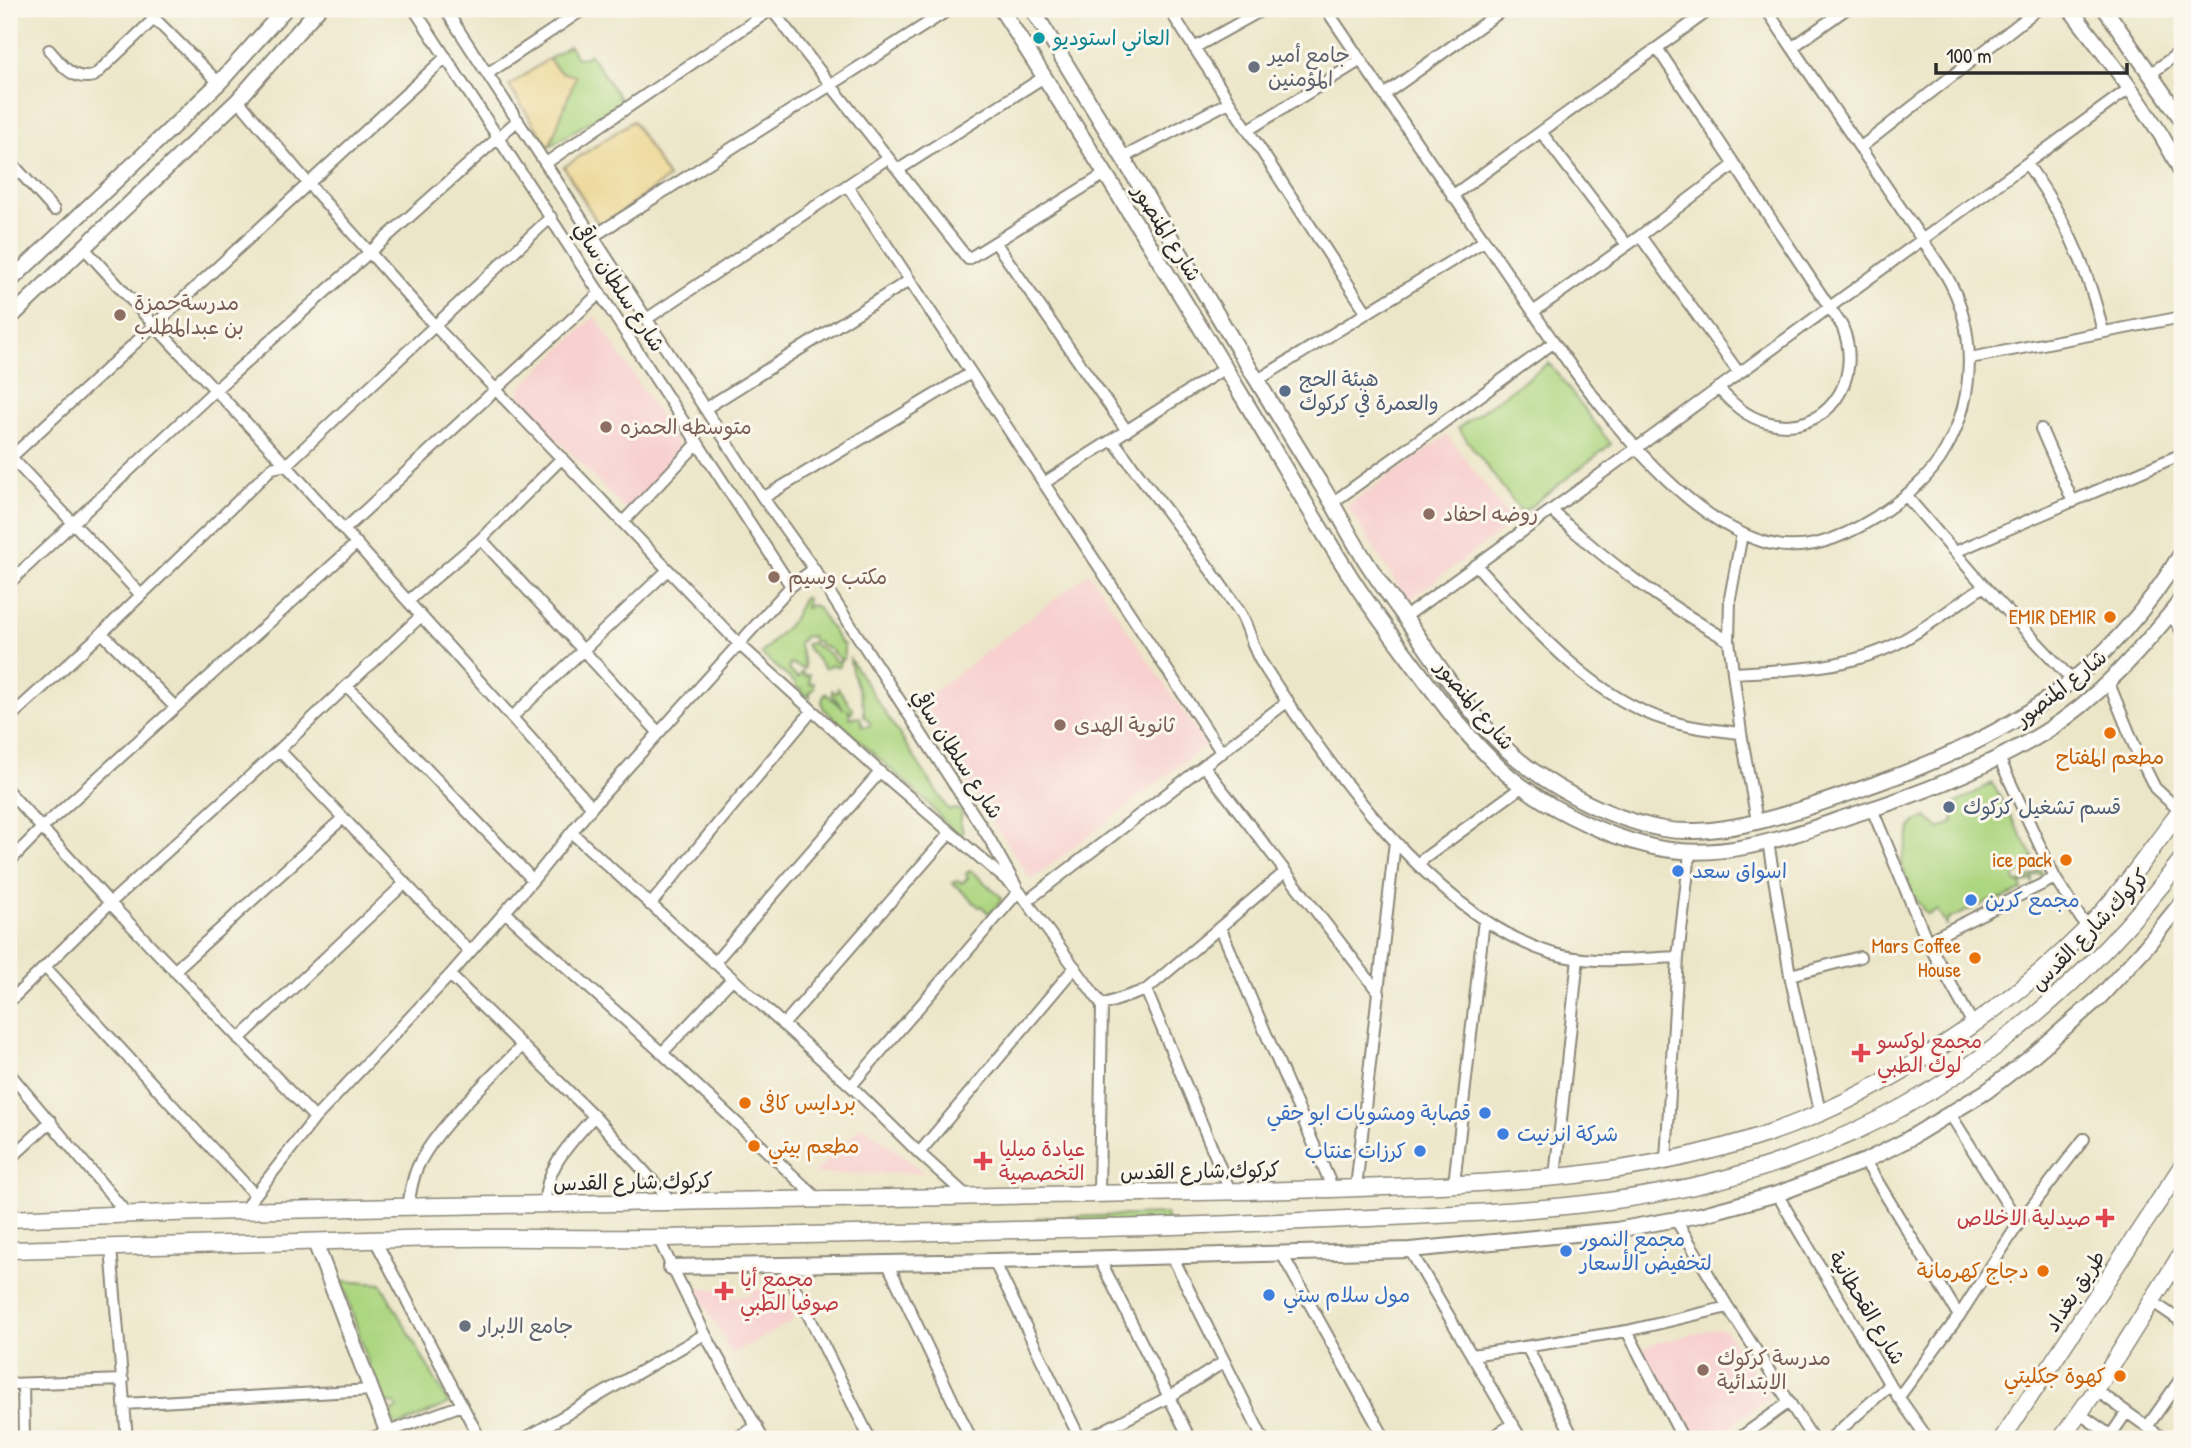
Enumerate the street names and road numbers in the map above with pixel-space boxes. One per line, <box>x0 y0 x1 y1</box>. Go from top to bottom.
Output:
street label: شارع المنصور <box>1124 177 1209 287</box>
street label: شارع سلطان ساقي <box>566 216 672 358</box>
street label: شارع المنصور <box>2007 643 2113 735</box>
street label: شارع المنصور <box>1427 652 1522 757</box>
street label: شارع سلطان ساقي <box>904 683 1010 825</box>
street label: كركوك,شارع القدس <box>2024 862 2156 998</box>
street label: كركوك,شارع القدس <box>1120 1155 1280 1187</box>
street label: كركوك,شارع القدس <box>553 1166 713 1198</box>
street label: طريق بغداد <box>2037 1244 2112 1337</box>
street label: شارع القحطانية <box>1821 1245 1913 1371</box>

